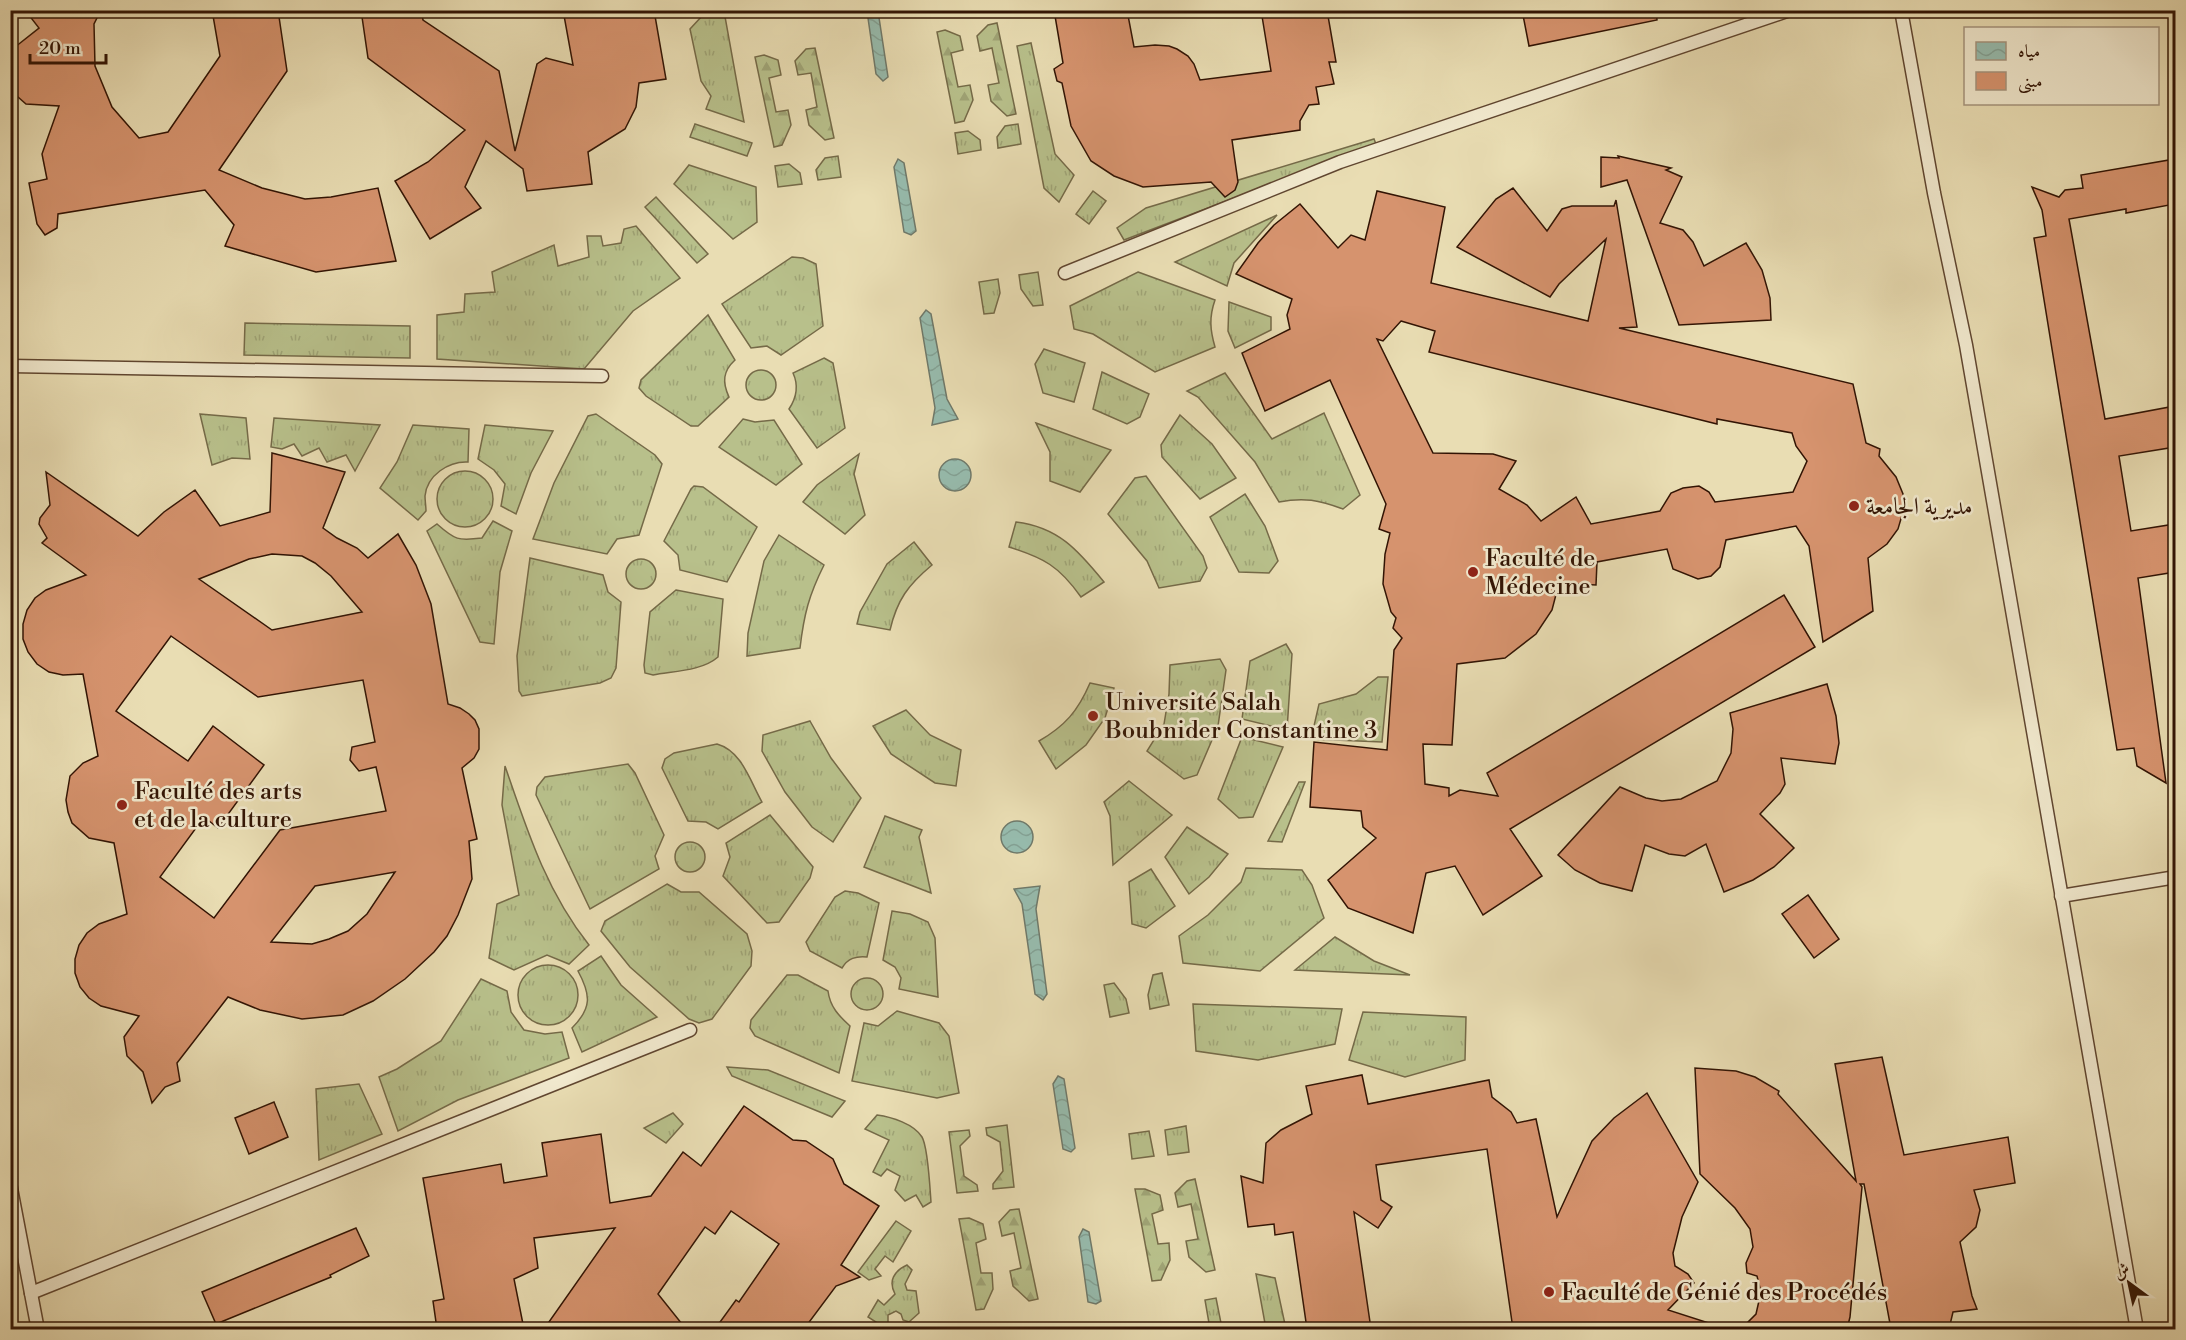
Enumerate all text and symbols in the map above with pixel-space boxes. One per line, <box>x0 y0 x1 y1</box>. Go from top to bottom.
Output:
scale bar <box>30 27 106 65</box>
legend <box>1964 27 2159 105</box>
text: 20 m <box>39 37 81 60</box>
text: مياه <box>2018 40 2040 63</box>
text: مبنى <box>2018 70 2043 94</box>
place label: مديرية الجامعة <box>1866 492 1973 522</box>
marker: مديرية الجامعة <box>1847 499 1861 513</box>
place label: Faculté de Médecine <box>1485 544 1595 602</box>
marker: Faculté de Médecine <box>1466 565 1480 579</box>
place label: Université Salah Boubnider Constantine 3 <box>1104 688 1377 746</box>
marker: Université Salah Boubnider Constantine 3 <box>1086 709 1100 723</box>
place label: Faculté des arts et de la culture <box>134 777 302 835</box>
marker: Faculté des arts et de la culture <box>115 798 129 812</box>
north arrow <box>2099 1253 2159 1313</box>
text: ش <box>2109 1259 2133 1284</box>
place label: Faculté de Génié des Procédés <box>1561 1278 1887 1308</box>
marker: Faculté de Génié des Procédés <box>1542 1285 1556 1299</box>

